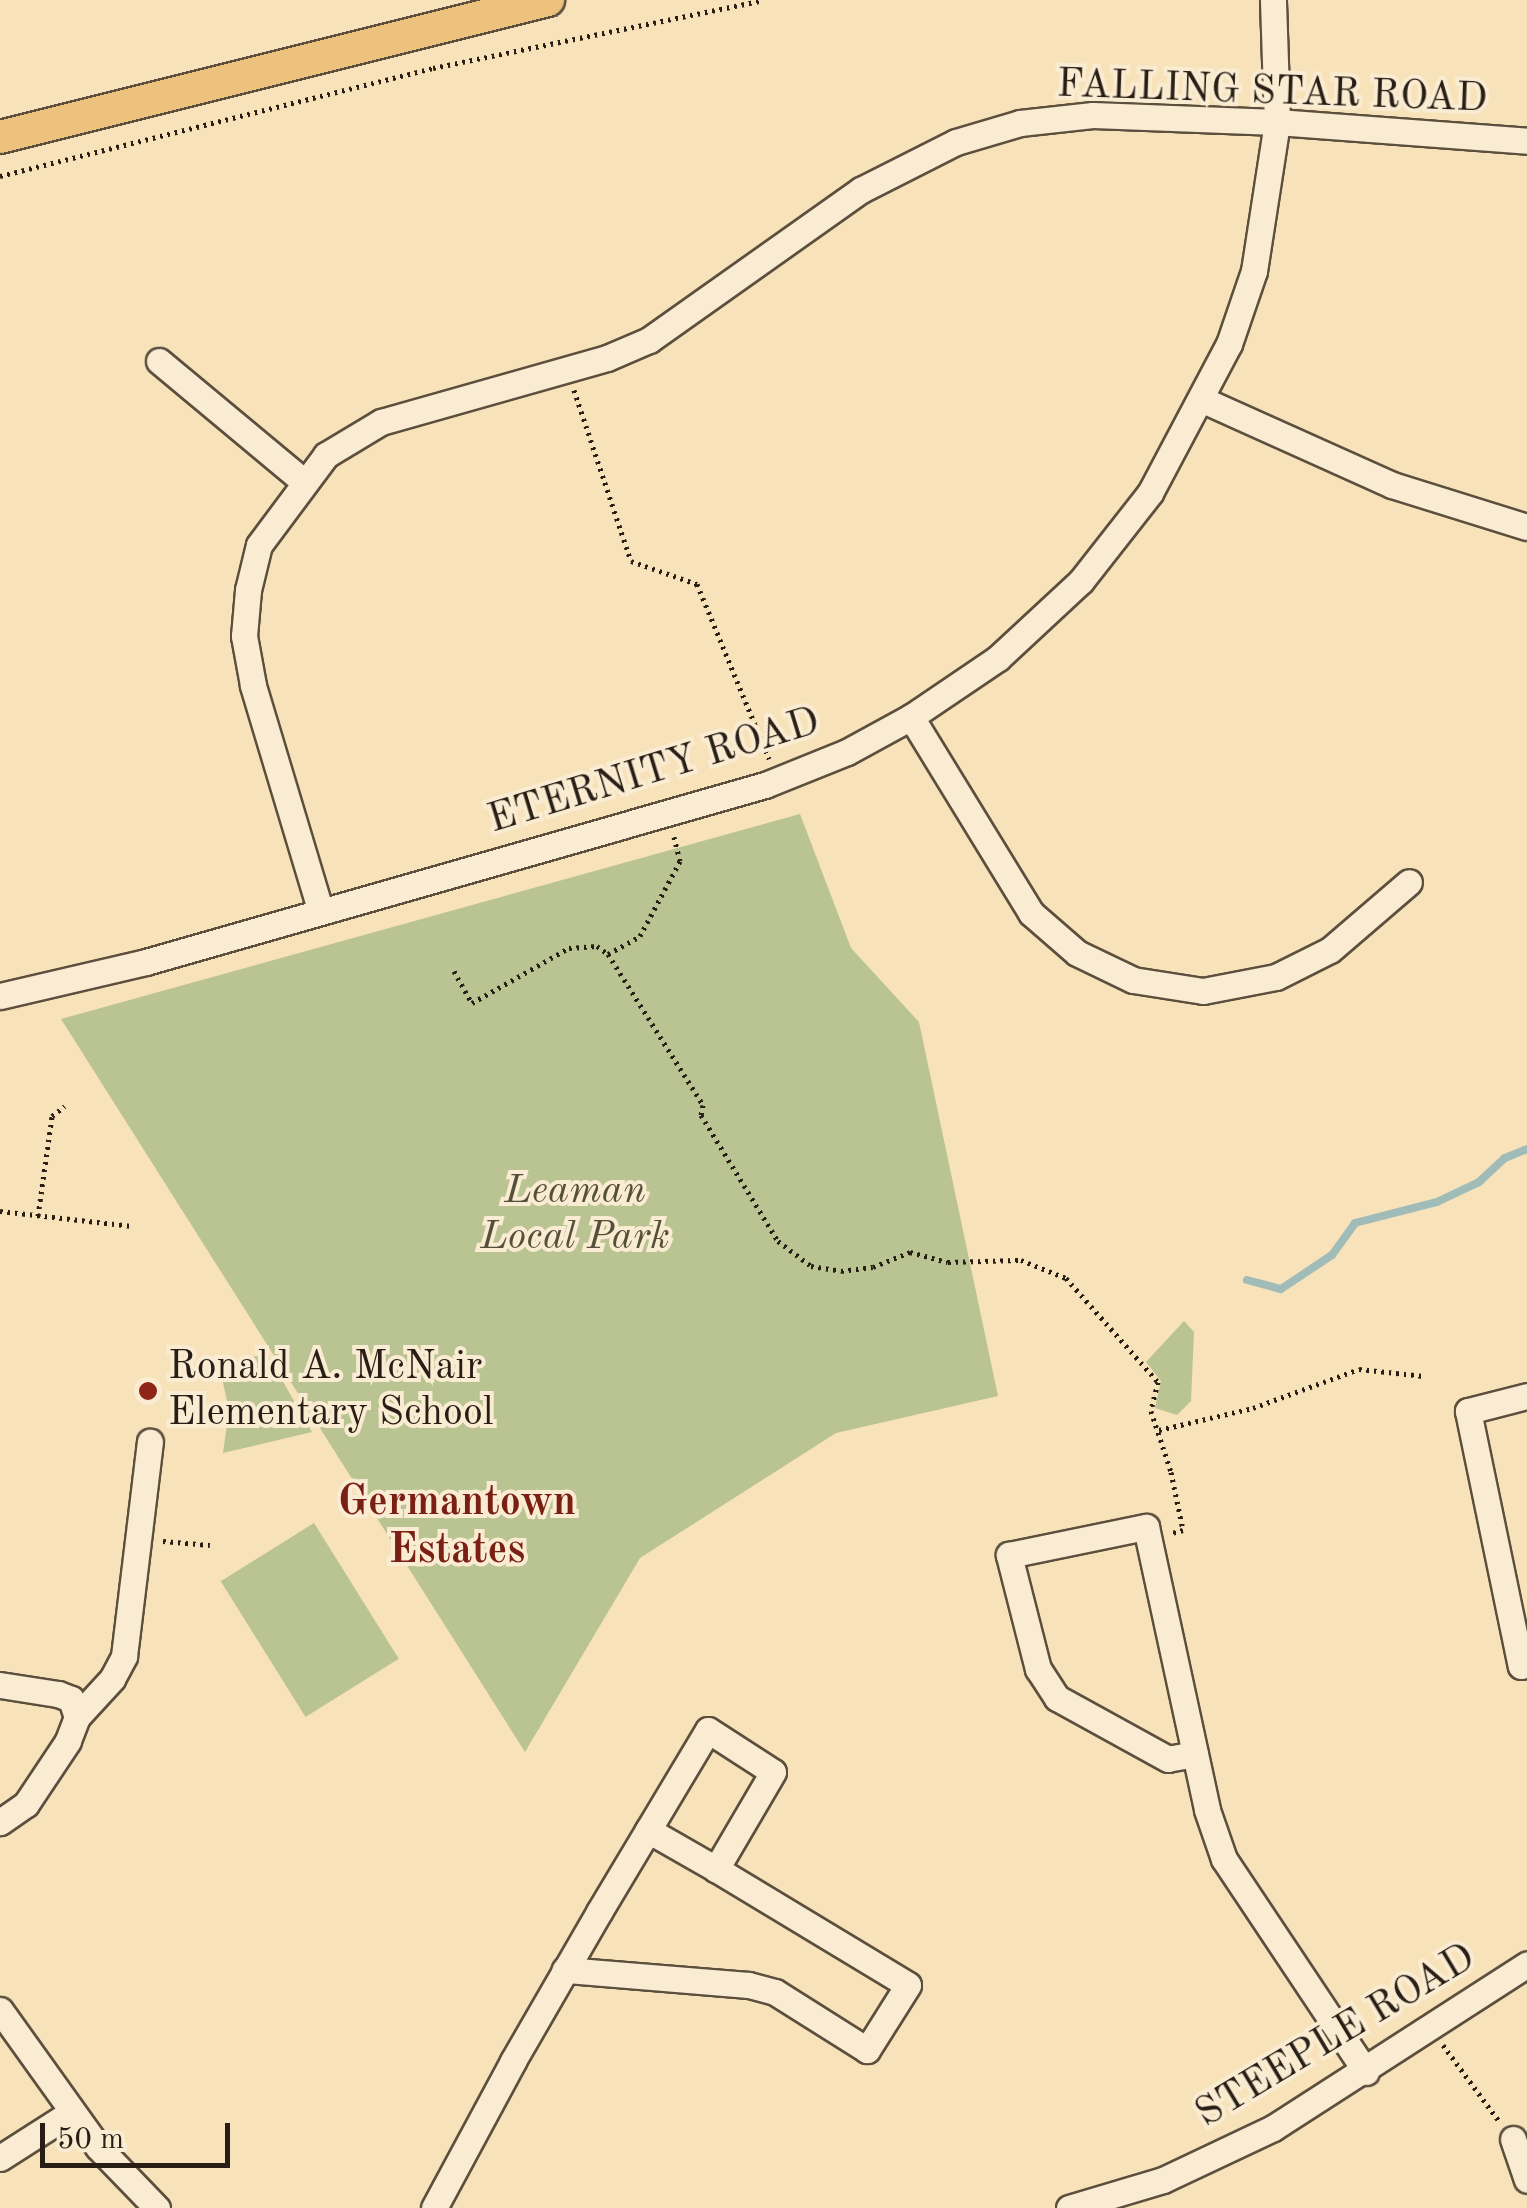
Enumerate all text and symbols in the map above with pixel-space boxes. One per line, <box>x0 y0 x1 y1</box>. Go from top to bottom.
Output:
street label: FALLING STAR ROAD <box>1056 61 1488 125</box>
street label: ETERNITY ROAD <box>483 699 825 845</box>
park label: Leaman Local Park <box>480 1168 670 1262</box>
place label: Ronald A. McNair Elementary School <box>168 1344 494 1438</box>
marker: Ronald A. McNair Elementary School <box>137 1380 159 1402</box>
district label: Germantown Estates <box>338 1478 576 1576</box>
street label: STEEPLE ROAD <box>1188 1935 1484 2139</box>
scale bar <box>45 2103 235 2165</box>
text: 50 m <box>57 2125 124 2155</box>

